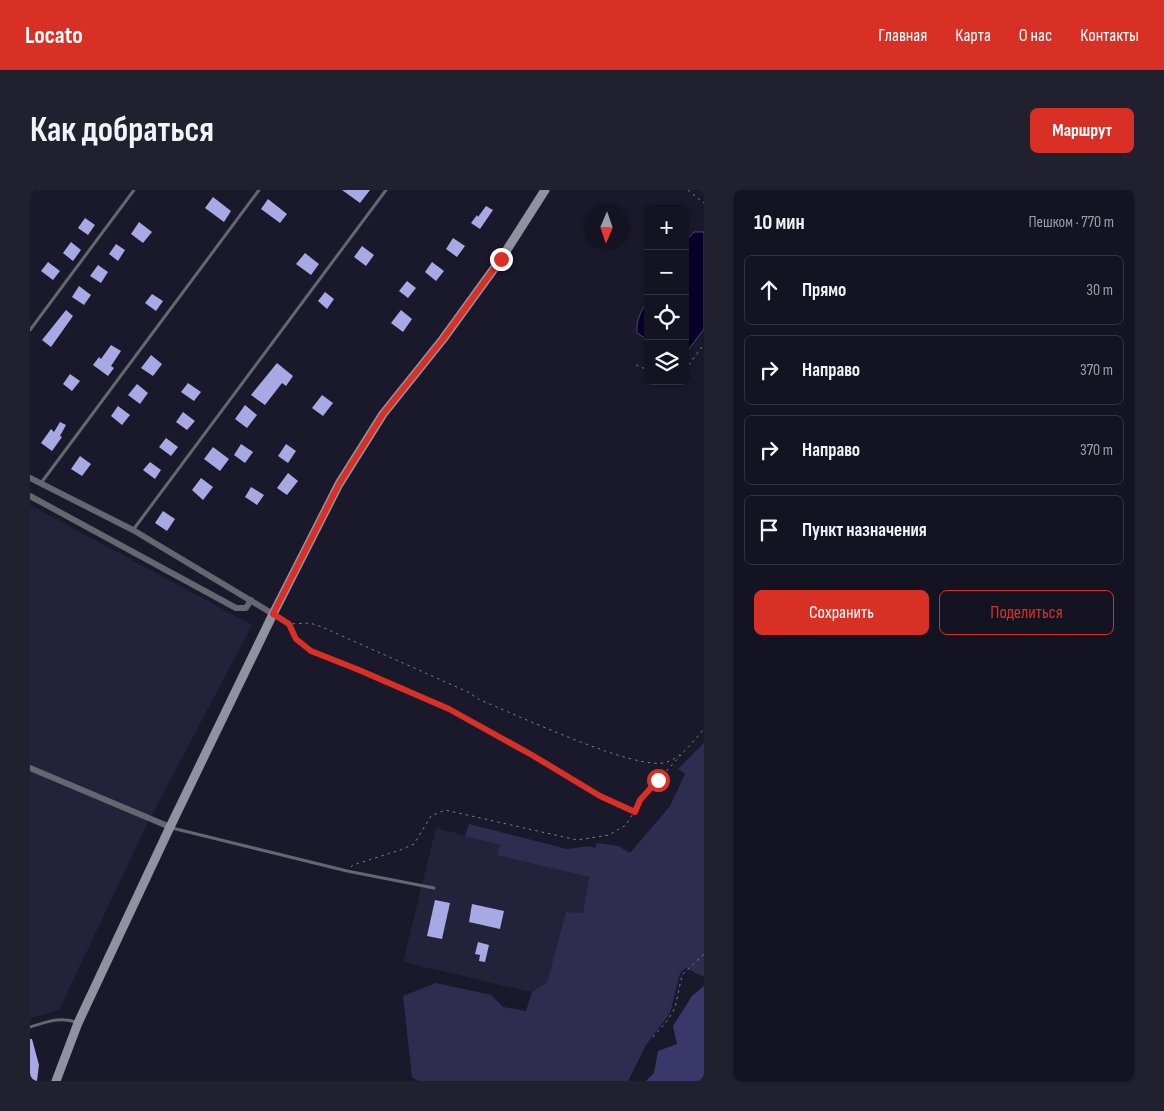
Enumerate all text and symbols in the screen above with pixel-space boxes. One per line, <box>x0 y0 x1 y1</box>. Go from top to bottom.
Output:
text: Locato <box>25 21 83 50</box>
text: Главная <box>878 25 927 46</box>
text: Карта <box>955 25 991 46</box>
text: О нас <box>1019 25 1052 46</box>
text: Контакты <box>1080 25 1139 46</box>
button: Маршрут <box>1030 108 1134 153</box>
text: Как добраться <box>30 109 214 152</box>
north arrow <box>584 205 629 250</box>
map controls <box>644 205 689 385</box>
button: + <box>644 205 689 250</box>
text: 10 мин <box>754 210 805 235</box>
text: Пешком · 770 m <box>1028 213 1114 232</box>
route end <box>490 248 513 271</box>
button: − <box>644 250 689 295</box>
icon: ahead <box>755 276 783 304</box>
text: Прямо <box>802 279 846 302</box>
text: 30 m <box>1086 281 1113 300</box>
button: locate <box>644 295 689 340</box>
button: layers <box>644 340 689 385</box>
icon: right <box>755 356 783 384</box>
text: Направо <box>802 359 860 382</box>
text: 370 m <box>1080 361 1113 380</box>
icon: right <box>755 436 783 464</box>
text: Направо <box>802 439 860 462</box>
text: 370 m <box>1080 441 1113 460</box>
icon: arrive <box>755 516 783 544</box>
text: Пункт назначения <box>802 519 927 542</box>
button: Сохранить <box>754 590 929 635</box>
button: Поделиться <box>939 590 1114 635</box>
route start <box>647 769 670 792</box>

